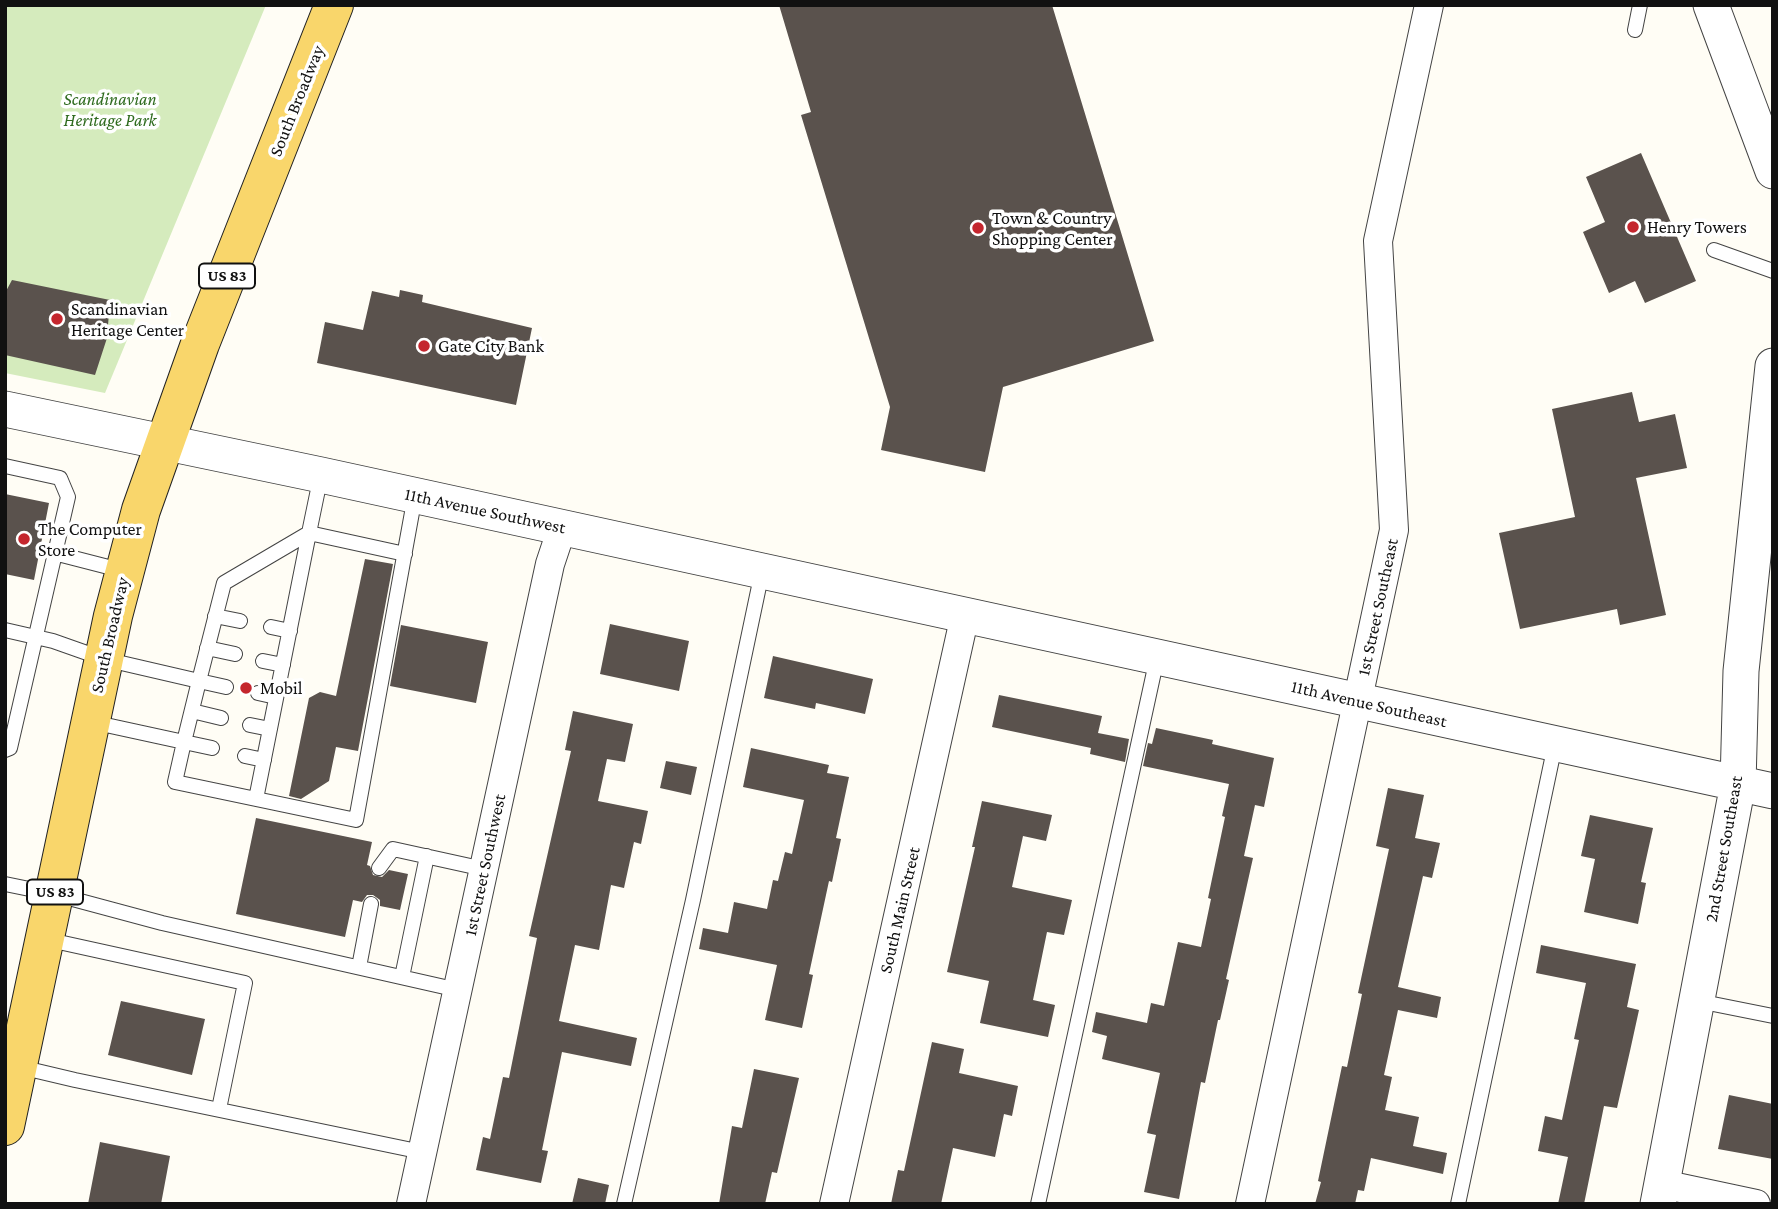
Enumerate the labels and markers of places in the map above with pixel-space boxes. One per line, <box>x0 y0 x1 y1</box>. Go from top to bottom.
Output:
place label: Town & Country Shopping Center <box>992 207 1113 249</box>
place label: Henry Towers <box>1647 216 1747 238</box>
marker: Henry Towers <box>1625 219 1641 235</box>
marker: Town & Country Shopping Center <box>970 220 986 236</box>
place label: Scandinavian Heritage Center <box>71 298 184 340</box>
marker: Scandinavian Heritage Center <box>49 311 65 327</box>
place label: Gate City Bank <box>438 335 544 357</box>
marker: Gate City Bank <box>416 338 432 354</box>
place label: The Computer Store <box>38 518 142 560</box>
marker: The Computer Store <box>16 531 32 547</box>
place label: Mobil <box>260 677 303 699</box>
marker: Mobil <box>238 680 254 696</box>

